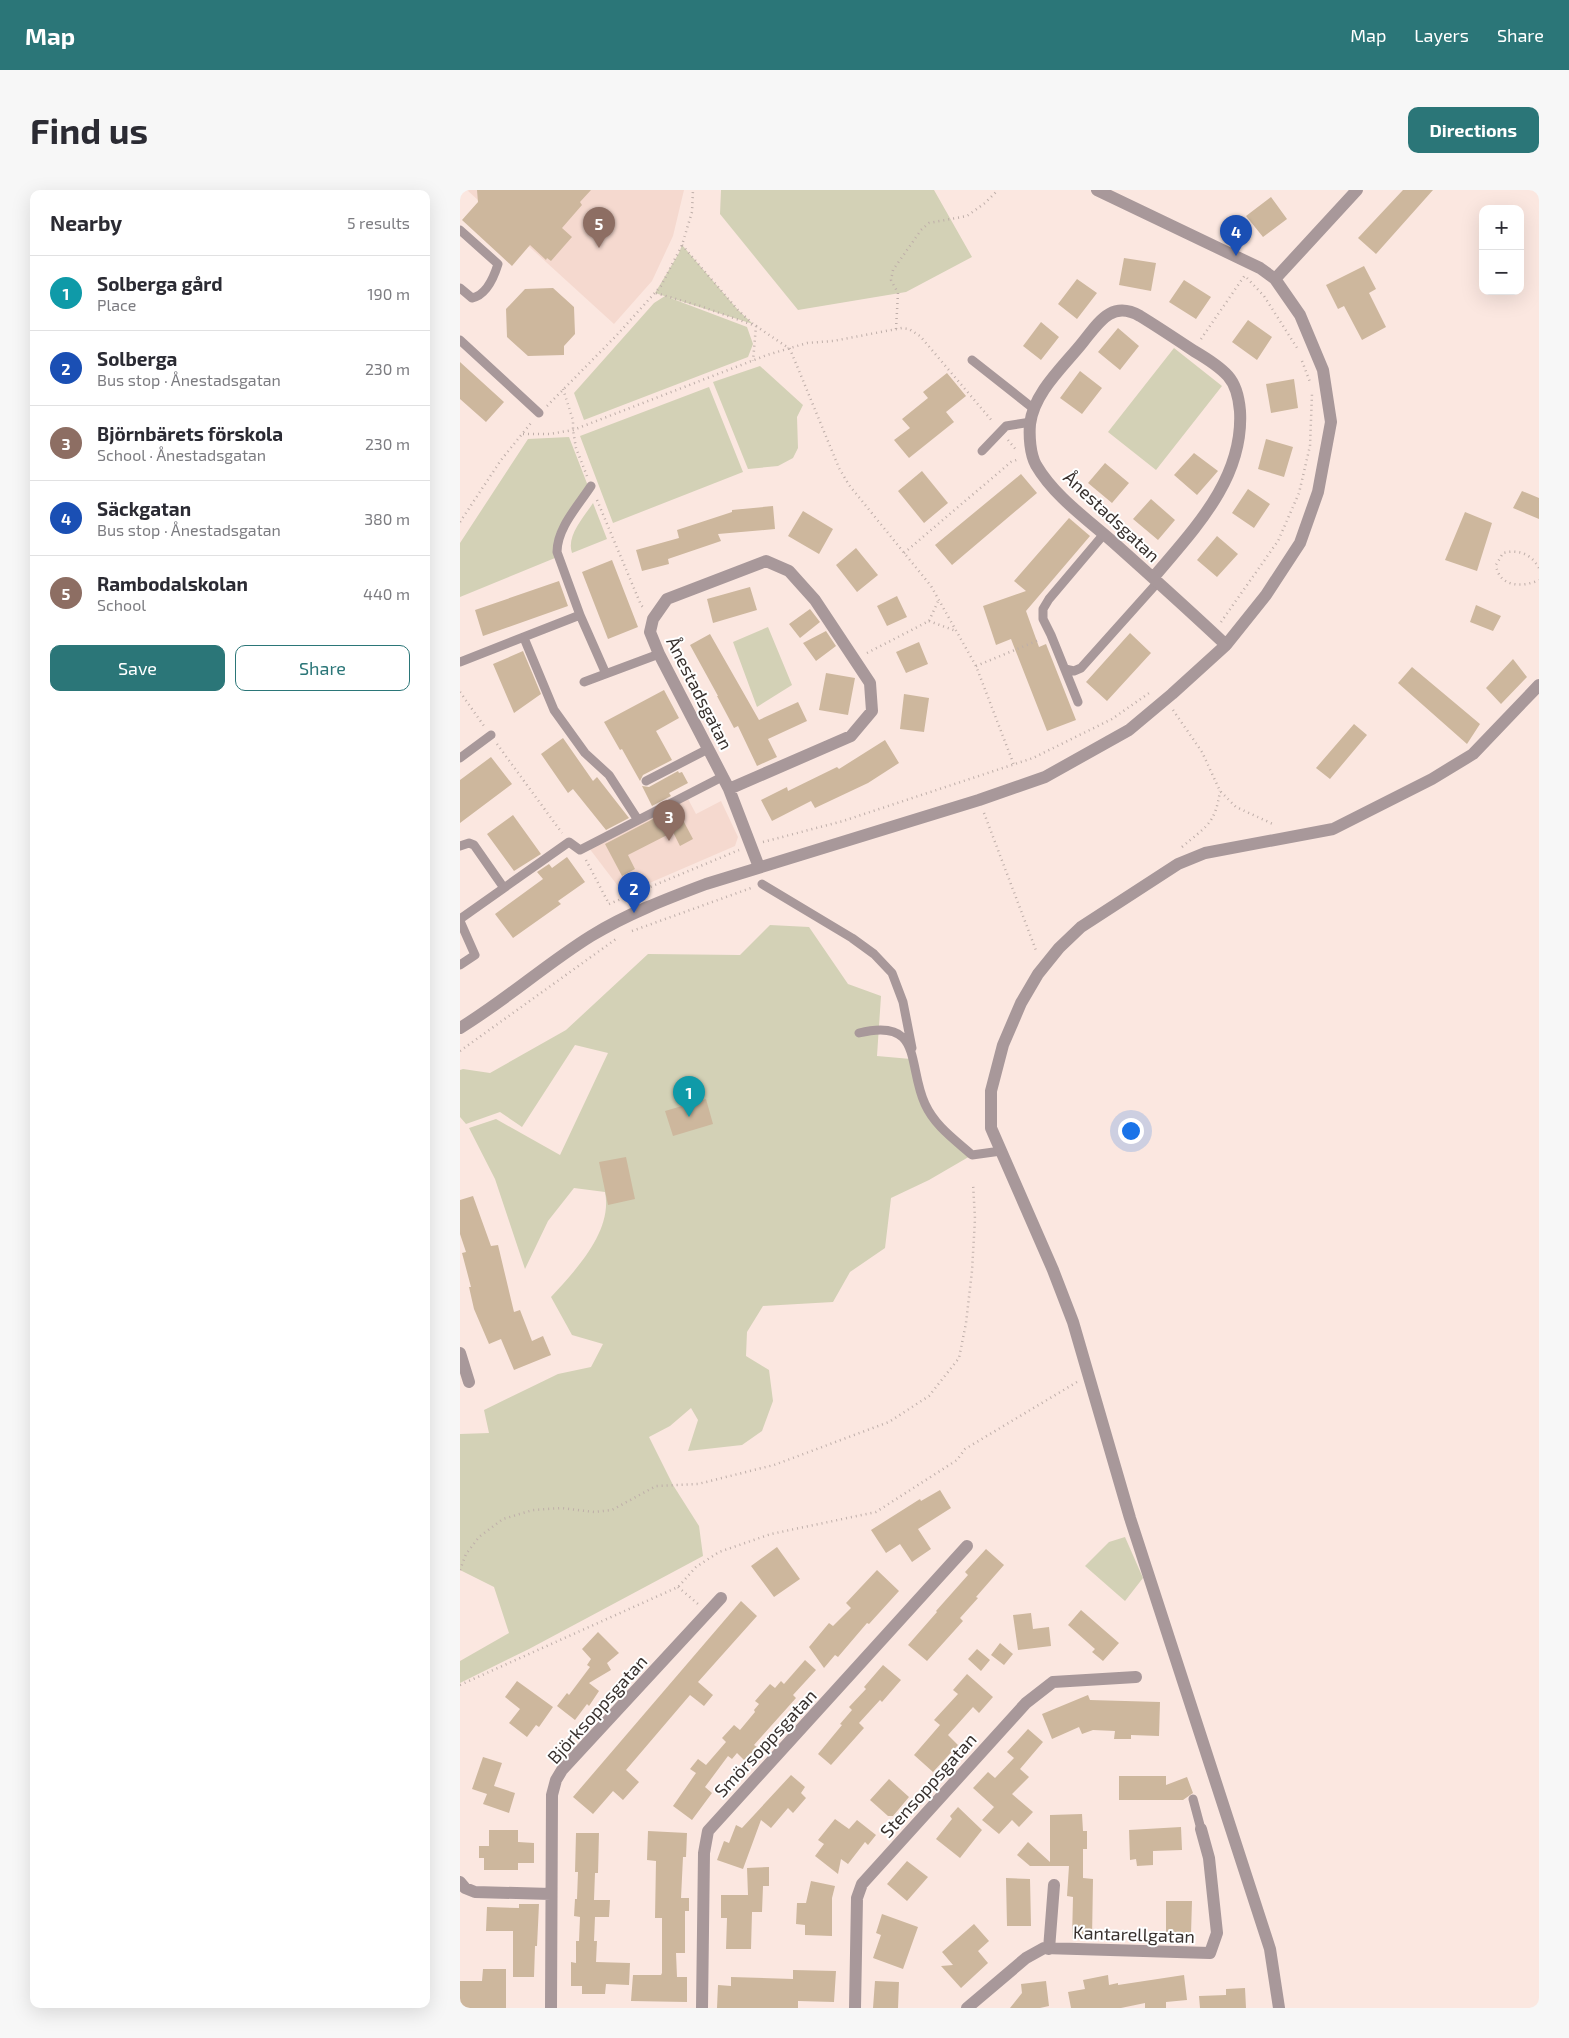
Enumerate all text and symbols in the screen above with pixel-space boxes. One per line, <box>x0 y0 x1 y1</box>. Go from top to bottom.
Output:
text: Map <box>25 21 75 50</box>
text: Map <box>1350 24 1386 46</box>
text: Layers <box>1414 24 1469 46</box>
text: Share <box>1497 24 1544 46</box>
button: Directions <box>1408 107 1539 153</box>
text: Find us <box>30 109 148 151</box>
map controls <box>1479 205 1524 295</box>
button: + <box>1479 205 1524 250</box>
pin: 5 <box>583 207 615 248</box>
text: Nearby <box>50 210 122 235</box>
text: 5 results <box>347 213 410 232</box>
pin: 4 <box>1220 215 1252 256</box>
button: − <box>1479 250 1524 295</box>
text: Solberga gård <box>97 272 223 295</box>
text: 1 <box>63 284 69 303</box>
text: 190 m <box>367 284 410 303</box>
text: Place <box>97 295 136 314</box>
text: Solberga <box>97 347 177 370</box>
text: 2 <box>61 359 71 378</box>
text: 230 m <box>365 359 410 378</box>
text: Bus stop · Ånestadsgatan <box>97 370 281 389</box>
text: Björnbärets förskola <box>97 422 283 445</box>
text: 3 <box>61 434 71 453</box>
text: 230 m <box>365 434 410 453</box>
text: School · Ånestadsgatan <box>97 445 266 464</box>
street label: Ånestadsgatan <box>1059 466 1165 566</box>
text: Säckgatan <box>97 497 191 520</box>
text: 4 <box>61 509 71 528</box>
text: 380 m <box>364 509 410 528</box>
text: Bus stop · Ånestadsgatan <box>97 520 281 539</box>
text: Rambodalskolan <box>97 572 248 595</box>
text: 5 <box>62 584 70 603</box>
text: 440 m <box>363 584 410 603</box>
text: School <box>97 595 146 614</box>
street label: Ånestadsgatan <box>662 633 738 753</box>
button: Save <box>50 645 225 691</box>
button: Share <box>235 645 410 691</box>
pin: 3 <box>653 800 685 841</box>
pin: 2 <box>618 872 650 913</box>
pin: 1 <box>673 1076 705 1117</box>
your location <box>1118 1118 1144 1144</box>
street label: Björksoppsgatan <box>542 1650 652 1768</box>
street label: Smörsoppsgatan <box>709 1684 821 1802</box>
street label: Stensoppsgatan <box>875 1728 981 1842</box>
street label: Kantarellgatan <box>1073 1921 1195 1947</box>

